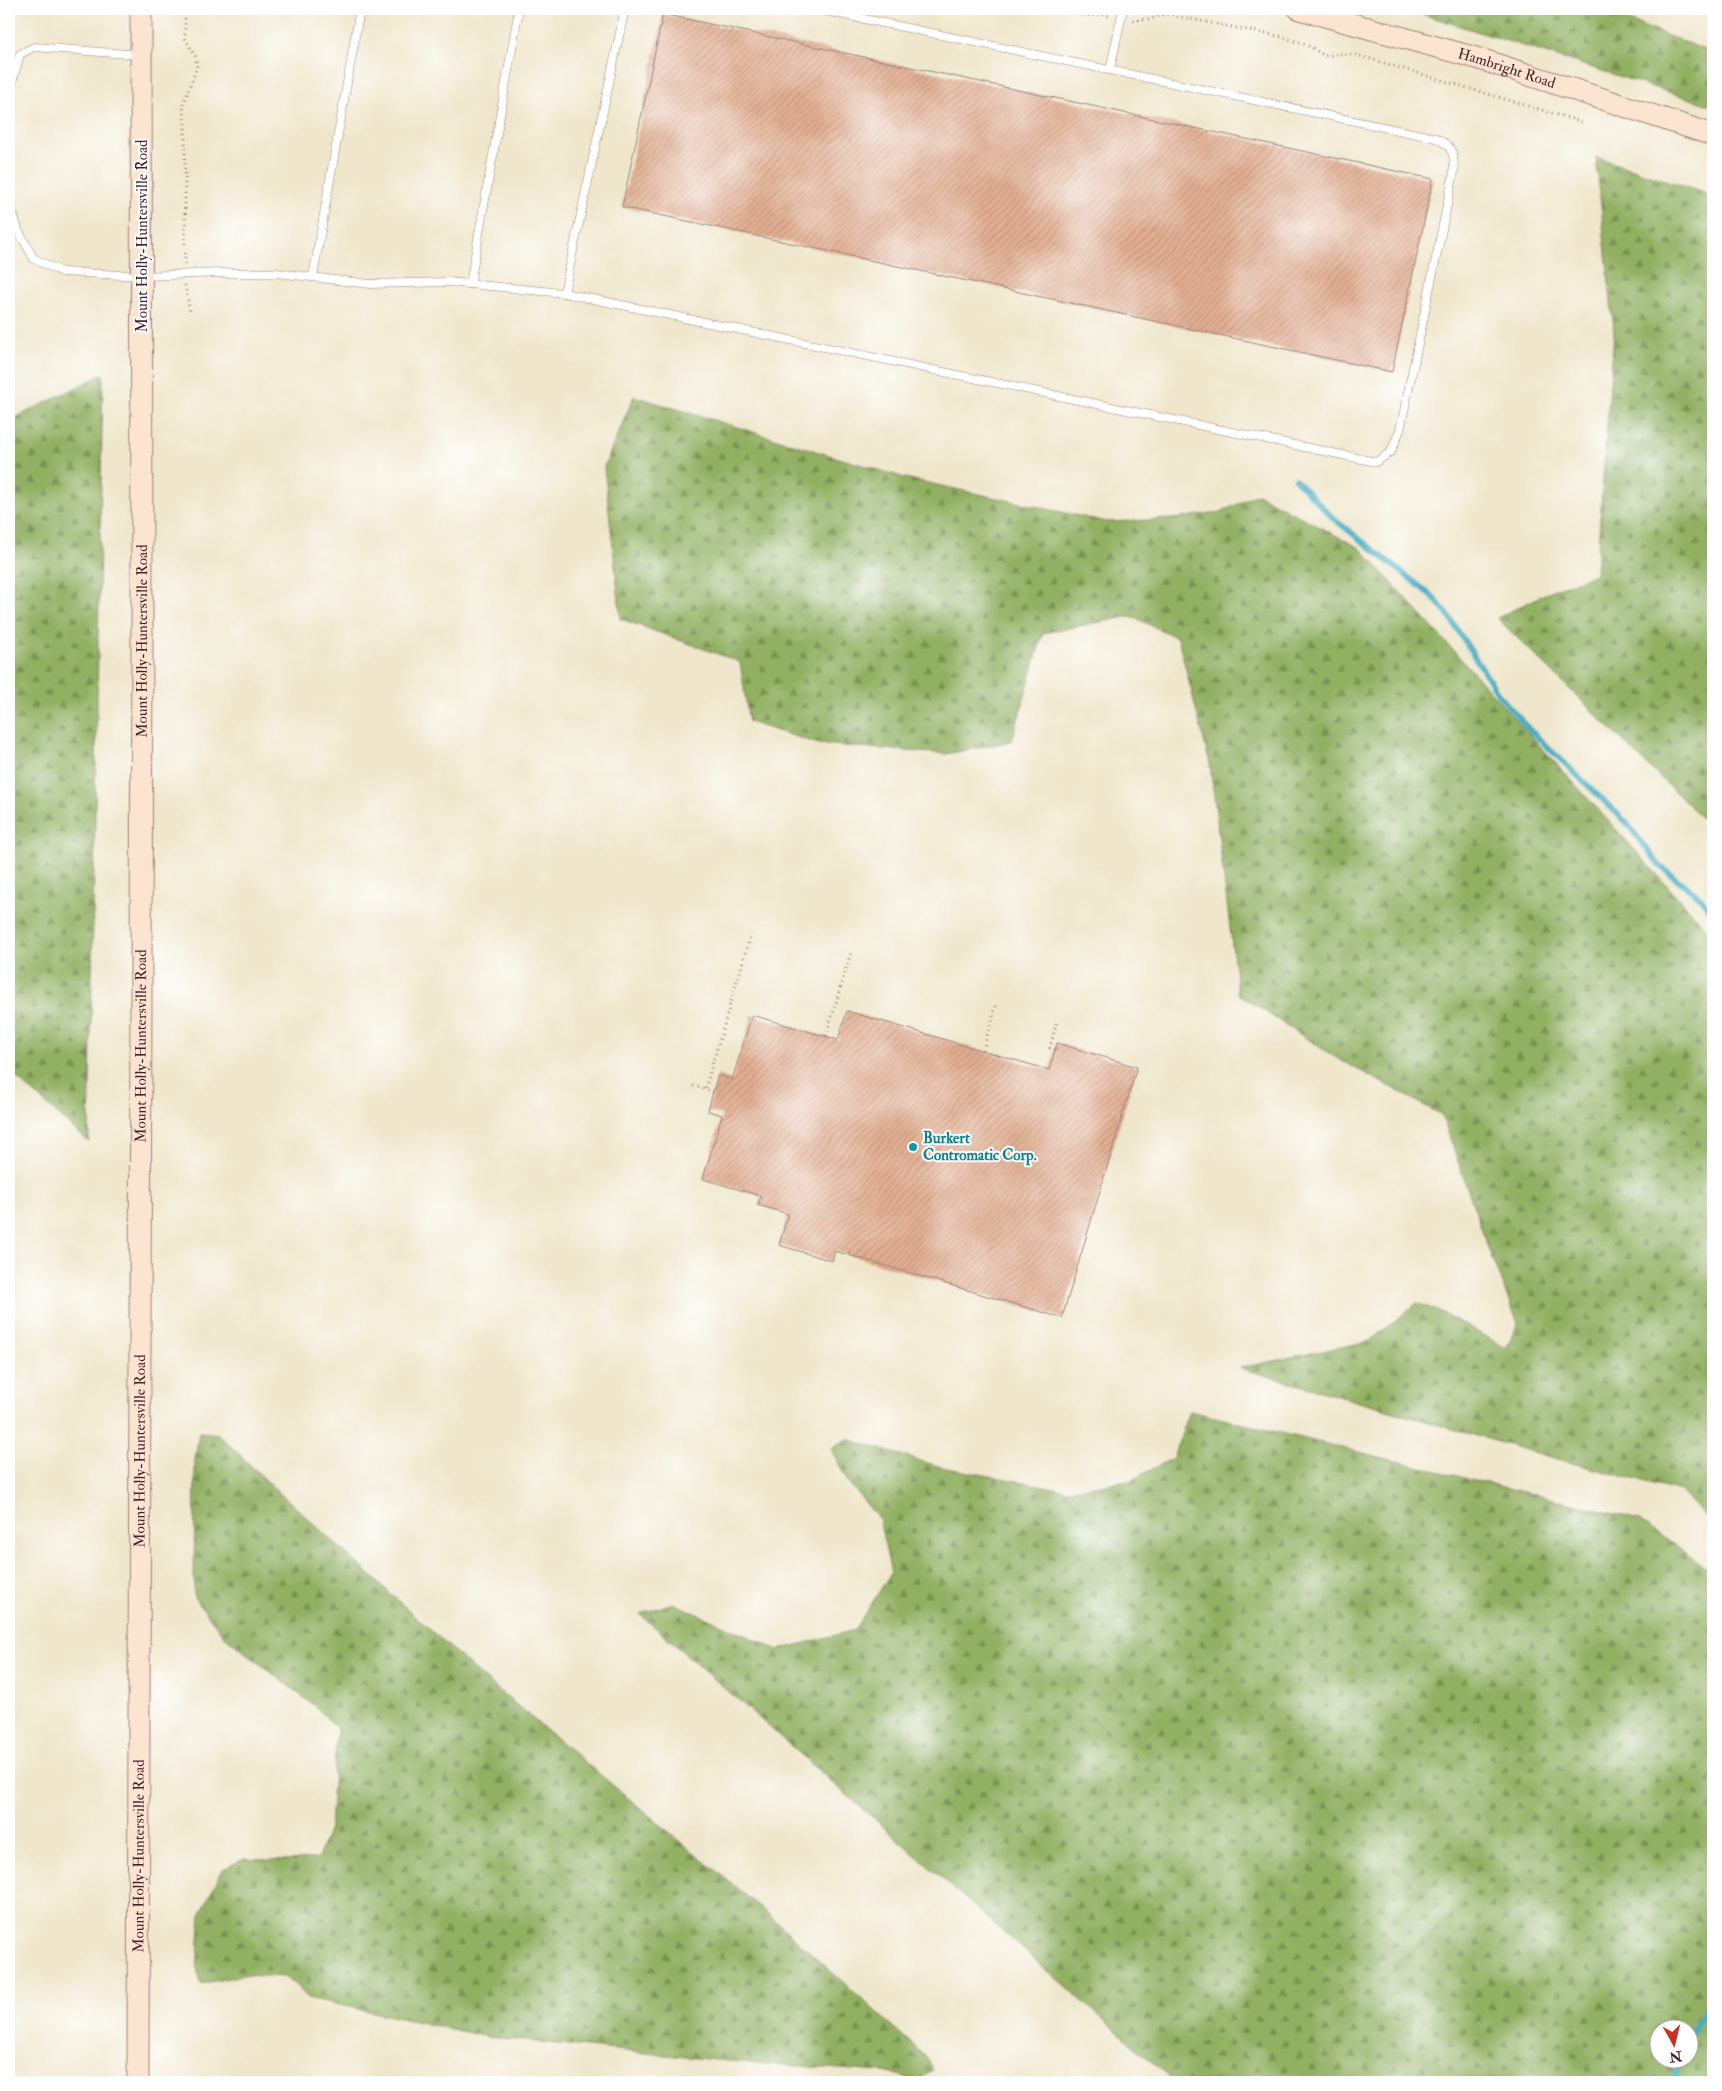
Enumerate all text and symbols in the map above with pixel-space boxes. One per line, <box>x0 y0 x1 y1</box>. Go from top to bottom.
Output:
street label: Hambright Road <box>1456 44 1558 93</box>
street label: Mount Holly-Huntersville Road <box>133 139 152 332</box>
street label: Mount Holly-Huntersville Road <box>133 544 152 738</box>
street label: Mount Holly-Huntersville Road <box>132 949 151 1143</box>
place label: Burkert Contromatic Corp. <box>923 1129 1037 1166</box>
marker: Burkert Contromatic Corp. <box>907 1141 919 1153</box>
street label: Mount Holly-Huntersville Road <box>130 1354 150 1548</box>
street label: Mount Holly-Huntersville Road <box>129 1759 149 1953</box>
north arrow <box>1650 2018 1700 2068</box>
text: N <box>1668 2047 1684 2066</box>

